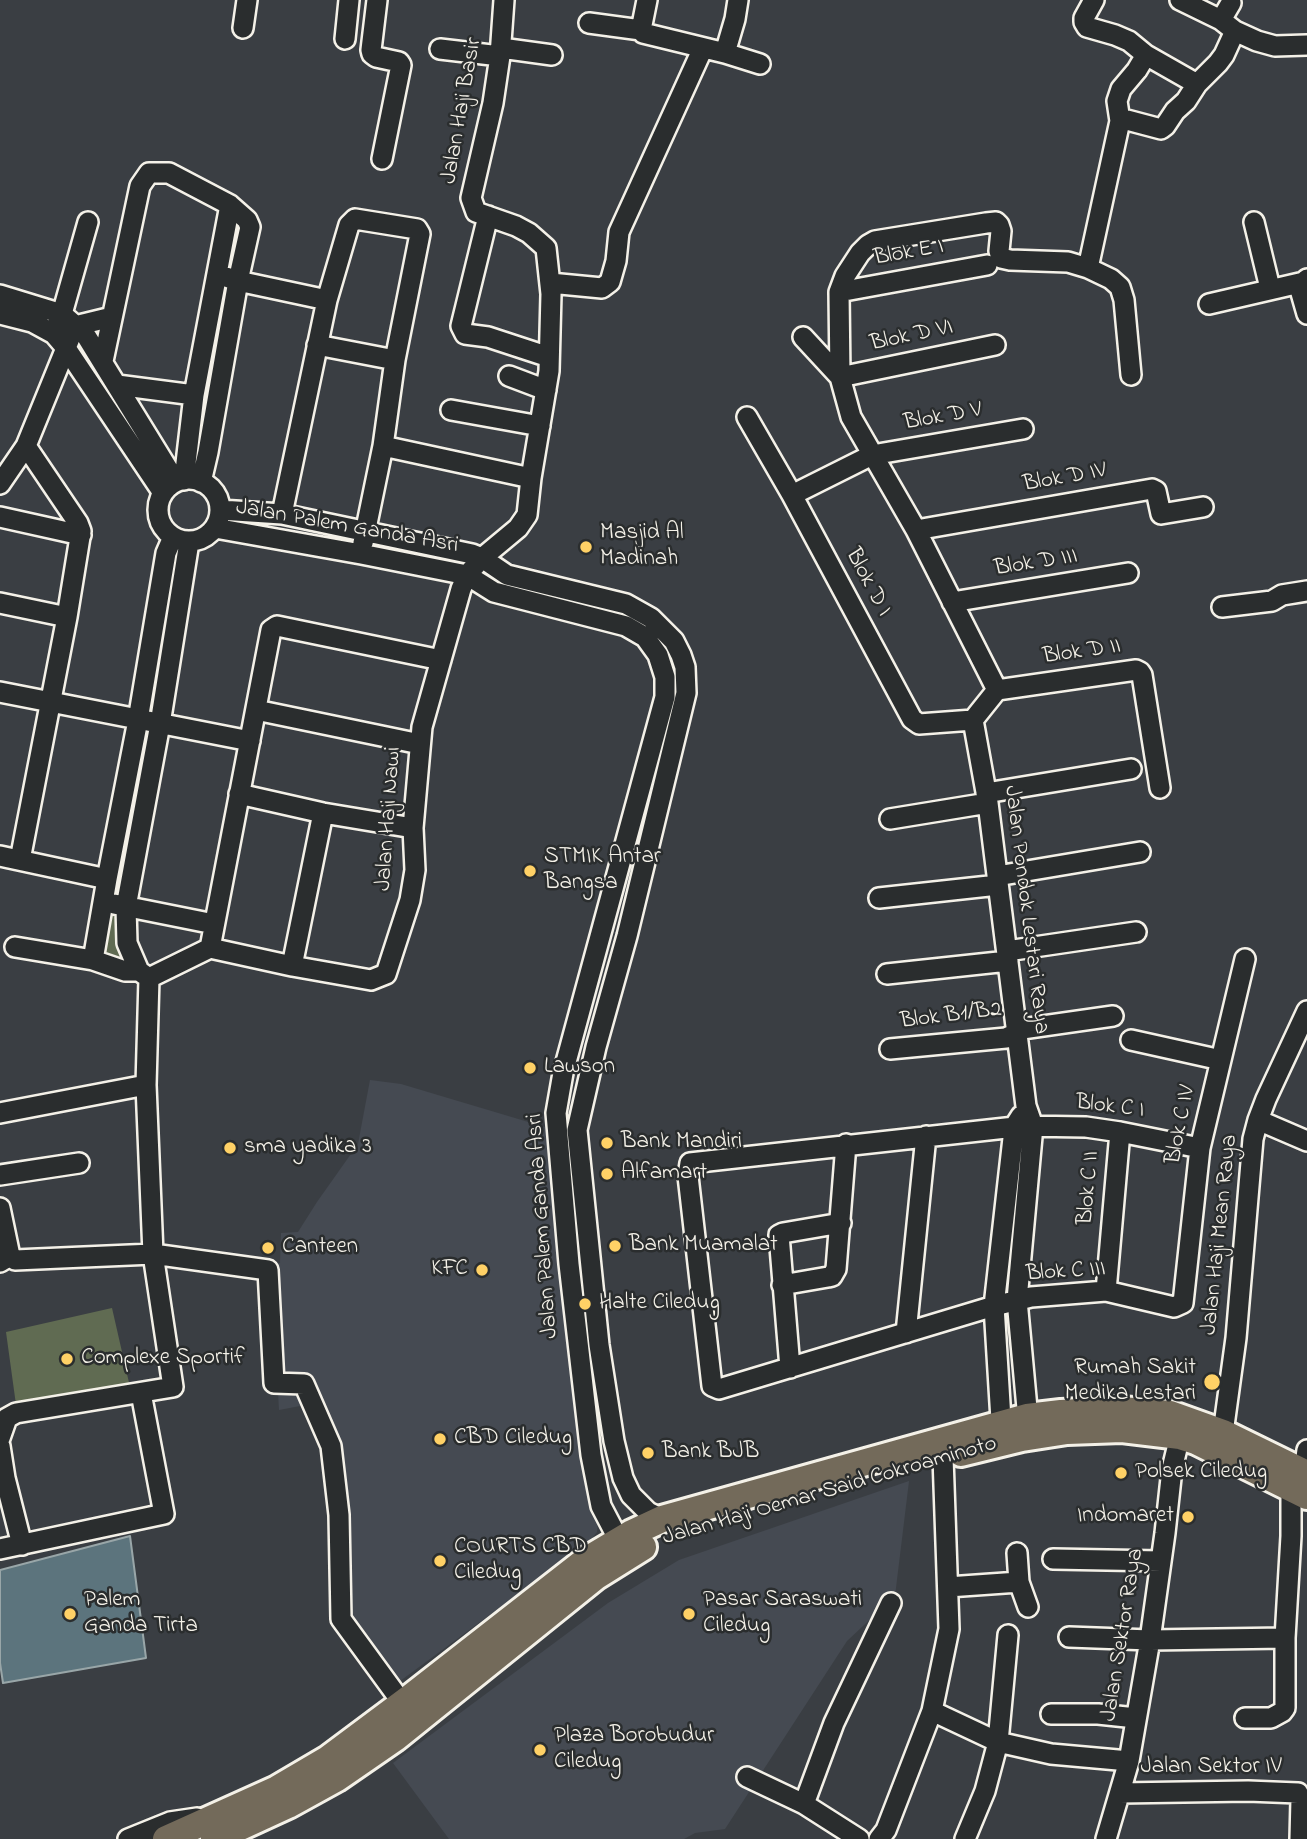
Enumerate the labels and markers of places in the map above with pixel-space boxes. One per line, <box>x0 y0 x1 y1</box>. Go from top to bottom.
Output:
place label: Masjid Al Madinah <box>600 520 684 574</box>
marker: Masjid Al Madinah <box>578 539 594 555</box>
place label: STMIK Antar Bangsa <box>544 844 661 898</box>
marker: STMIK Antar Bangsa <box>522 863 538 879</box>
place label: Lawson <box>544 1054 615 1082</box>
marker: Lawson <box>522 1060 538 1076</box>
place label: Bank Mandiri <box>621 1129 742 1157</box>
place label: sma yadika 3 <box>244 1134 372 1162</box>
marker: Bank Mandiri <box>599 1135 615 1151</box>
marker: sma yadika 3 <box>222 1140 238 1156</box>
place label: Alfamart <box>621 1160 707 1188</box>
marker: Alfamart <box>599 1166 615 1182</box>
place label: Bank Muamalat <box>629 1232 778 1260</box>
place label: Canteen <box>282 1234 358 1262</box>
marker: Bank Muamalat <box>607 1238 623 1254</box>
marker: Canteen <box>260 1240 276 1256</box>
place label: KFC <box>431 1256 468 1284</box>
marker: KFC <box>474 1262 490 1278</box>
place label: Halte Ciledug <box>599 1290 720 1318</box>
marker: Halte Ciledug <box>577 1296 593 1312</box>
place label: Complexe Sportif <box>81 1345 245 1373</box>
marker: Complexe Sportif <box>59 1351 75 1367</box>
place label: Rumah Sakit Medika Lestari <box>1064 1355 1196 1409</box>
marker: Rumah Sakit Medika Lestari <box>1202 1372 1222 1392</box>
place label: CBD Ciledug <box>454 1425 572 1453</box>
marker: CBD Ciledug <box>432 1431 448 1447</box>
place label: Bank BJB <box>662 1439 759 1467</box>
marker: Bank BJB <box>640 1445 656 1461</box>
place label: Polsek Ciledug <box>1135 1459 1267 1487</box>
marker: Polsek Ciledug <box>1113 1465 1129 1481</box>
place label: Indomaret <box>1077 1503 1174 1531</box>
marker: Indomaret <box>1180 1509 1196 1525</box>
place label: COURTS CBD Ciledug <box>454 1534 587 1588</box>
marker: COURTS CBD Ciledug <box>432 1553 448 1569</box>
place label: Palem Ganda Tirta <box>84 1587 198 1641</box>
place label: Pasar Saraswati Ciledug <box>703 1587 862 1641</box>
marker: Palem Ganda Tirta <box>62 1606 78 1622</box>
marker: Pasar Saraswati Ciledug <box>681 1606 697 1622</box>
place label: Plaza Borobudur Ciledug <box>554 1723 714 1777</box>
marker: Plaza Borobudur Ciledug <box>532 1742 548 1758</box>

